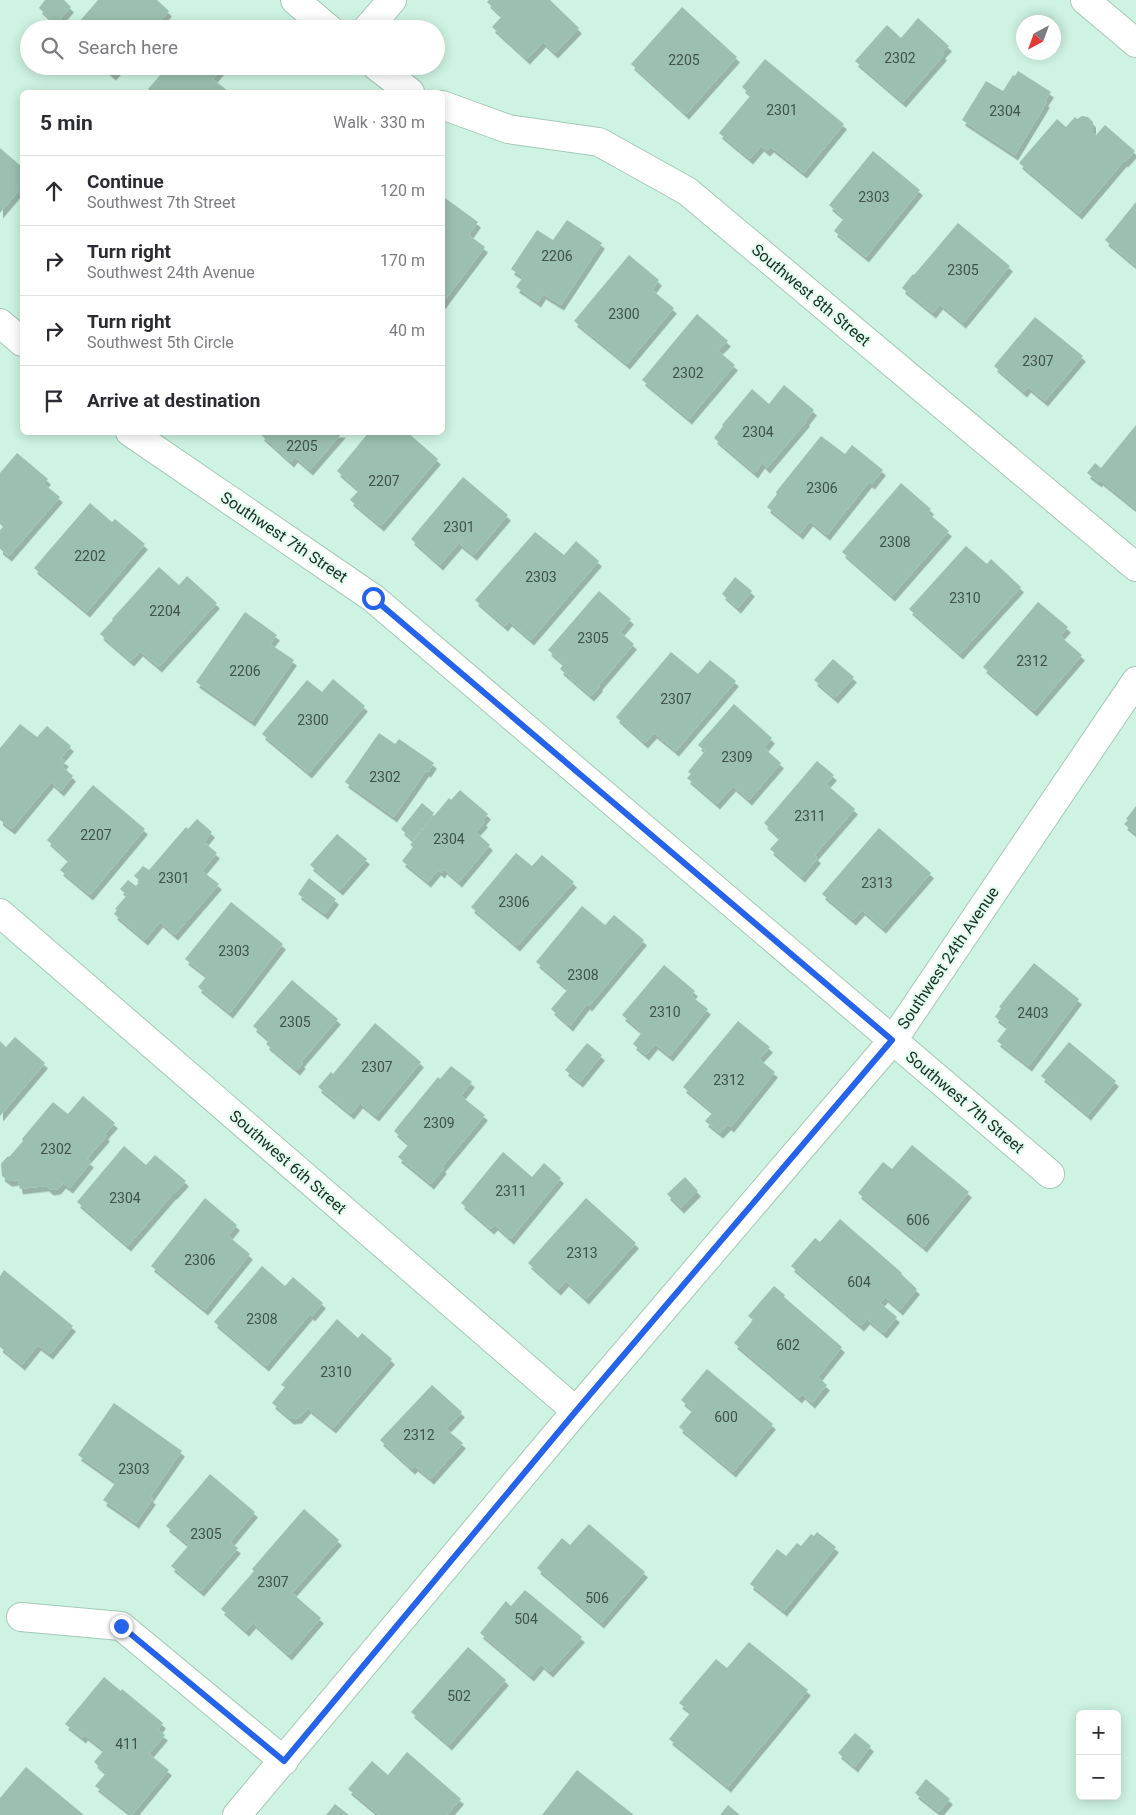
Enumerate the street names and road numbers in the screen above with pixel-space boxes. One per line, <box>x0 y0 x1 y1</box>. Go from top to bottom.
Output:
street label: Southwest 8th Street <box>748 240 874 350</box>
street label: Southwest 7th Street <box>217 488 351 586</box>
street label: Southwest 24th Avenue <box>893 883 1003 1033</box>
street label: Southwest 7th Street <box>902 1047 1028 1157</box>
street label: Southwest 6th Street <box>226 1106 350 1218</box>

